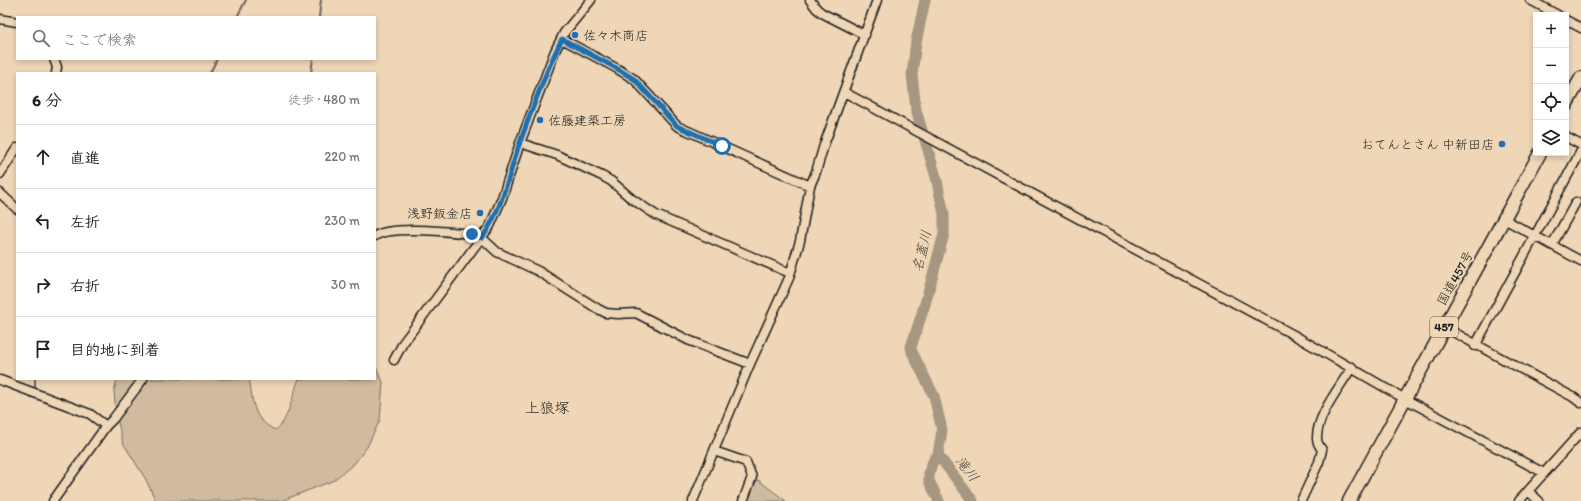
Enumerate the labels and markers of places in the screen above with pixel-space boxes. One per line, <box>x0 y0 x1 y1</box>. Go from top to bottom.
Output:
place label: 佐々木商店 <box>583 28 648 43</box>
marker: 佐々木商店 <box>570 30 580 40</box>
place label: 佐藤建築工房 <box>548 113 626 128</box>
marker: 佐藤建築工房 <box>535 115 545 125</box>
place label: おてんとさん 中新田店 <box>1361 137 1494 152</box>
marker: おてんとさん 中新田店 <box>1497 139 1507 149</box>
place label: 浅野鈑金店 <box>407 206 472 221</box>
marker: 浅野鈑金店 <box>475 208 485 218</box>

